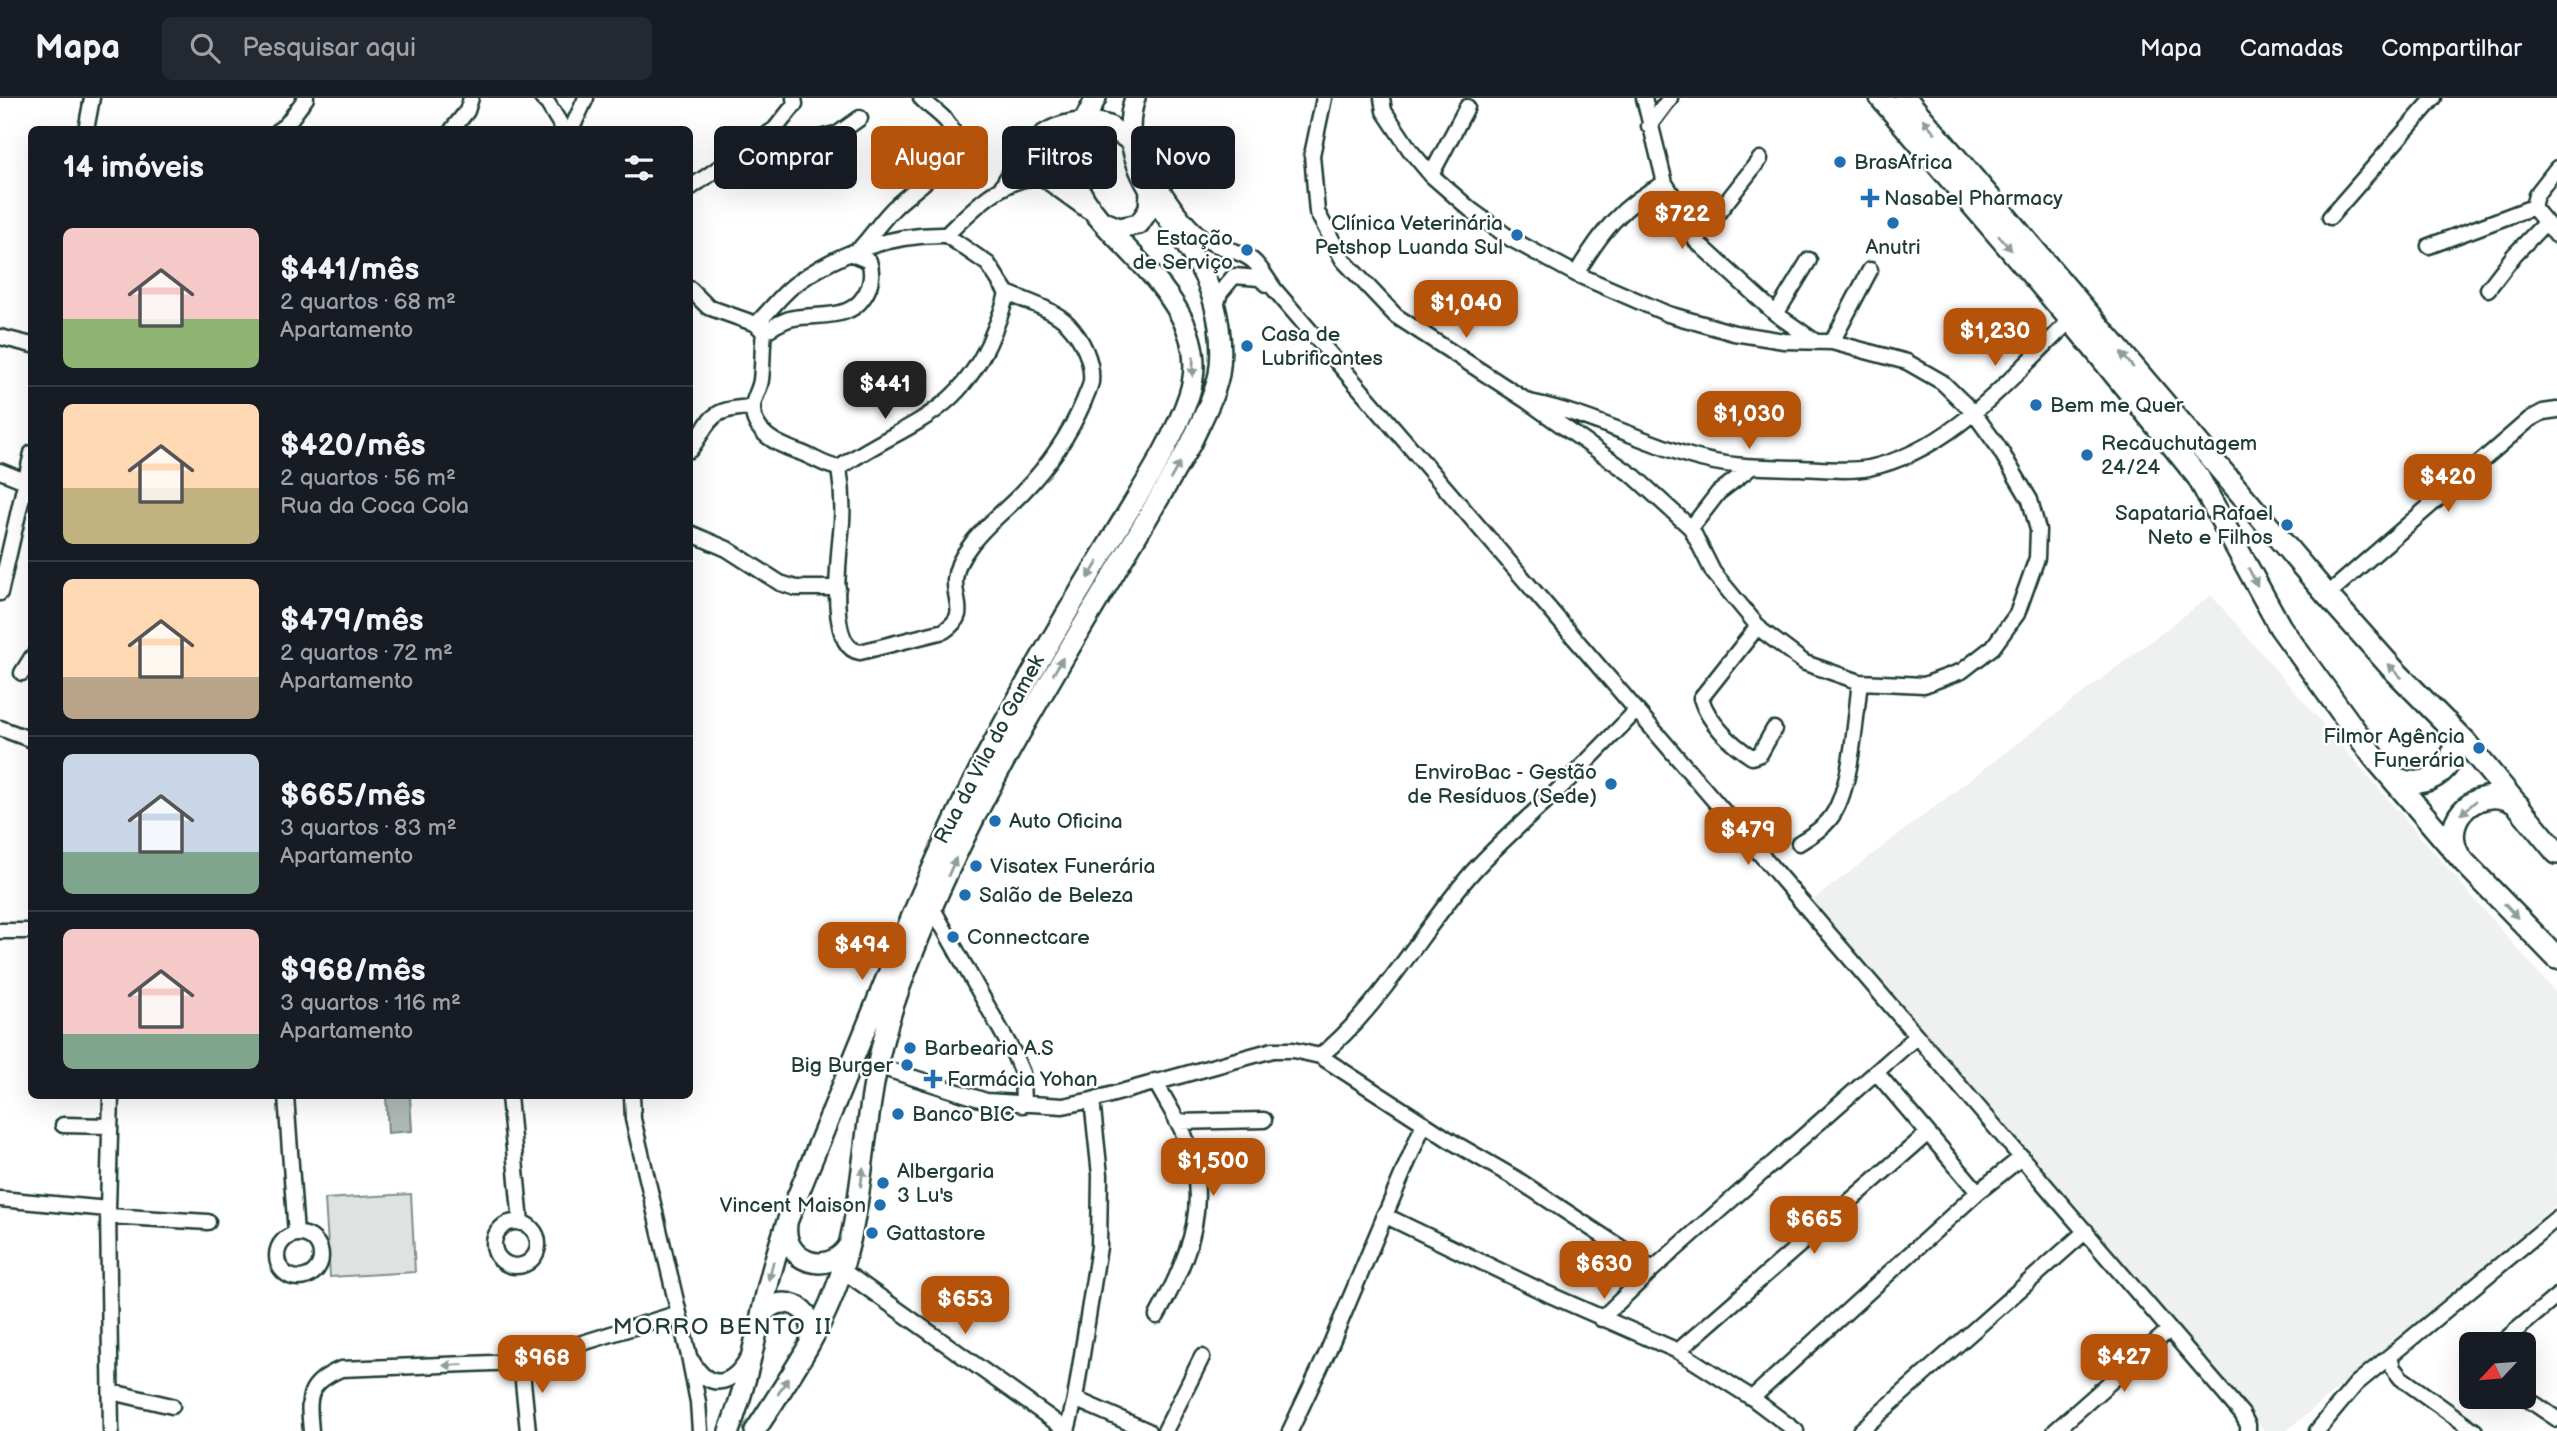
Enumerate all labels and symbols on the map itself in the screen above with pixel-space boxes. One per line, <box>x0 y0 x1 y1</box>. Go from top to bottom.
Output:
one-way arrow <box>1922 118 1937 135</box>
place label: BrasAfrica <box>1854 150 1953 175</box>
marker: BrasAfrica <box>1832 154 1848 170</box>
place label: Nasabel Pharmacy <box>1884 186 2063 211</box>
marker: Nasabel Pharmacy <box>1862 190 1878 206</box>
pin: $722 <box>1641 192 1723 251</box>
place label: Clínica Veterinária Petshop Luanda Sul <box>1314 211 1503 260</box>
marker: Anutri <box>1885 215 1901 231</box>
place label: Estação de Serviço <box>1132 226 1233 275</box>
marker: Clínica Veterinária Petshop Luanda Sul <box>1509 227 1525 243</box>
one-way arrow <box>1997 234 2013 252</box>
place label: Anutri <box>1865 235 1921 260</box>
marker: Estação de Serviço <box>1239 242 1255 258</box>
pin: $1,040 <box>1409 280 1523 340</box>
pin: $1,230 <box>1938 308 2052 368</box>
place label: Casa de Lubrificantes <box>1261 322 1383 371</box>
marker: Casa de Lubrificantes <box>1239 338 1255 354</box>
one-way arrow <box>2120 351 2135 369</box>
one-way arrow <box>1187 357 1198 379</box>
pin: $441 <box>844 362 926 421</box>
pin: $1,030 <box>1692 392 1806 451</box>
place label: Bem me Quer <box>2050 393 2184 418</box>
marker: Bem me Quer <box>2028 397 2044 413</box>
place label: Recauchutagem 24/24 <box>2101 431 2257 480</box>
marker: Recauchutagem 24/24 <box>2079 447 2095 463</box>
pin: $420 <box>2407 454 2489 514</box>
one-way arrow <box>1169 461 1181 480</box>
place label: Sapataria Rafael Neto e Filhos <box>2115 501 2273 550</box>
marker: Sapataria Rafael Neto e Filhos <box>2279 517 2295 533</box>
one-way arrow <box>1087 560 1099 579</box>
one-way arrow <box>2247 567 2258 587</box>
street label: Rua da Vila do Gamek <box>929 650 1050 848</box>
one-way arrow <box>1052 656 1064 675</box>
one-way arrow <box>2387 662 2404 679</box>
place label: Filmor Agência Funerária <box>2323 724 2465 773</box>
marker: Filmor Agência Funerária <box>2471 740 2487 756</box>
place label: EnviroBac - Gestão de Resíduos (Sede) <box>1407 760 1597 809</box>
marker: EnviroBac - Gestão de Resíduos (Sede) <box>1603 776 1619 792</box>
one-way arrow <box>2459 800 2477 816</box>
pin: $479 <box>1707 808 1789 867</box>
place label: Auto Oficina <box>1009 809 1123 834</box>
marker: Auto Oficina <box>987 813 1003 829</box>
place label: Visatex Funerária <box>990 854 1155 879</box>
one-way arrow <box>946 857 958 877</box>
marker: Visatex Funerária <box>968 858 984 874</box>
place label: Salão de Beleza <box>979 883 1133 908</box>
marker: Salão de Beleza <box>957 887 973 903</box>
one-way arrow <box>2502 902 2518 919</box>
pin: $494 <box>821 922 903 982</box>
place label: Connectcare <box>967 925 1090 950</box>
marker: Connectcare <box>945 929 961 945</box>
place label: Barbearia A.S <box>924 1036 1054 1061</box>
marker: Barbearia A.S <box>902 1040 918 1056</box>
place label: Big Burger <box>790 1053 893 1078</box>
marker: Big Burger <box>899 1057 915 1073</box>
place label: Farmácia Yohan <box>947 1067 1098 1092</box>
marker: Farmácia Yohan <box>925 1071 941 1087</box>
place label: Banco BIC <box>912 1102 1015 1127</box>
marker: Banco BIC <box>890 1106 906 1122</box>
pin: $1,500 <box>1156 1138 1270 1198</box>
place label: Albergaria 3 Lu's <box>897 1159 994 1208</box>
one-way arrow <box>856 1166 867 1188</box>
marker: Albergaria 3 Lu's <box>875 1175 891 1191</box>
place label: Vincent Maison <box>720 1193 866 1218</box>
pin: $665 <box>1773 1196 1855 1256</box>
marker: Vincent Maison <box>872 1197 888 1213</box>
place label: Gattastore <box>886 1221 986 1246</box>
marker: Gattastore <box>864 1225 880 1241</box>
pin: $630 <box>1563 1242 1645 1301</box>
one-way arrow <box>765 1260 776 1282</box>
pin: $653 <box>924 1276 1006 1336</box>
district label: MORRO BENTO II <box>613 1313 833 1341</box>
north arrow <box>2459 1332 2536 1409</box>
pin: $427 <box>2083 1334 2165 1394</box>
pin: $968 <box>501 1336 583 1395</box>
one-way arrow <box>442 1359 464 1370</box>
one-way arrow <box>777 1377 789 1396</box>

